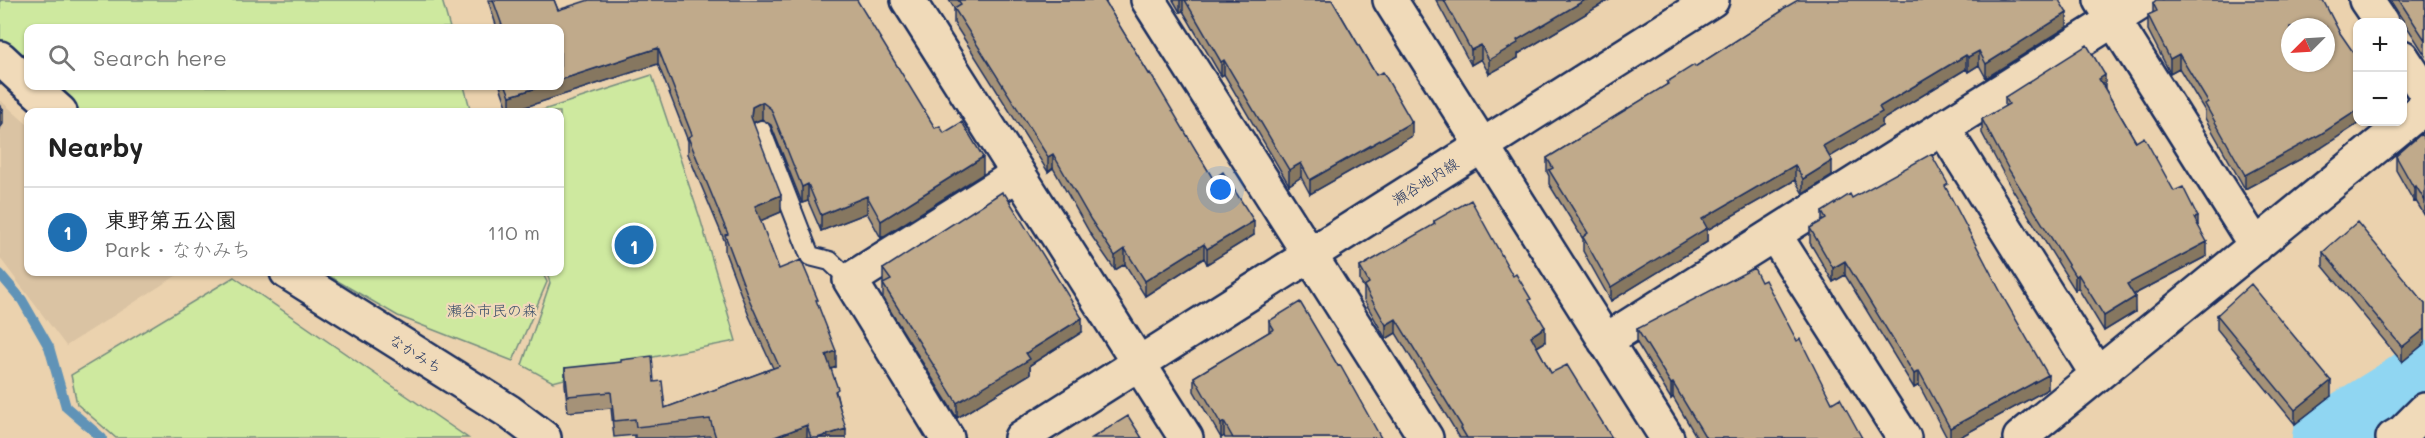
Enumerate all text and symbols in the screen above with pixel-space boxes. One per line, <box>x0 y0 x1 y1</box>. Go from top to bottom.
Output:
north arrow <box>2281 18 2335 72</box>
map controls <box>2353 18 2407 126</box>
button: + <box>2353 18 2407 72</box>
search box <box>24 24 564 90</box>
icon: search <box>45 41 78 74</box>
text: Search here <box>93 43 227 72</box>
button: − <box>2353 72 2407 126</box>
text: Nearby <box>48 130 143 164</box>
street label: 瀬谷地内線 <box>1388 153 1462 209</box>
your location <box>1206 175 1235 204</box>
text: 東野第五公園 <box>105 205 237 234</box>
text: 1 <box>63 219 72 245</box>
text: 110 m <box>487 219 540 245</box>
pin: 1 <box>614 222 654 268</box>
text: Park · なかみち <box>105 236 251 262</box>
park label: 瀬谷市民の森 <box>447 300 537 320</box>
street label: なかみち <box>386 329 446 377</box>

